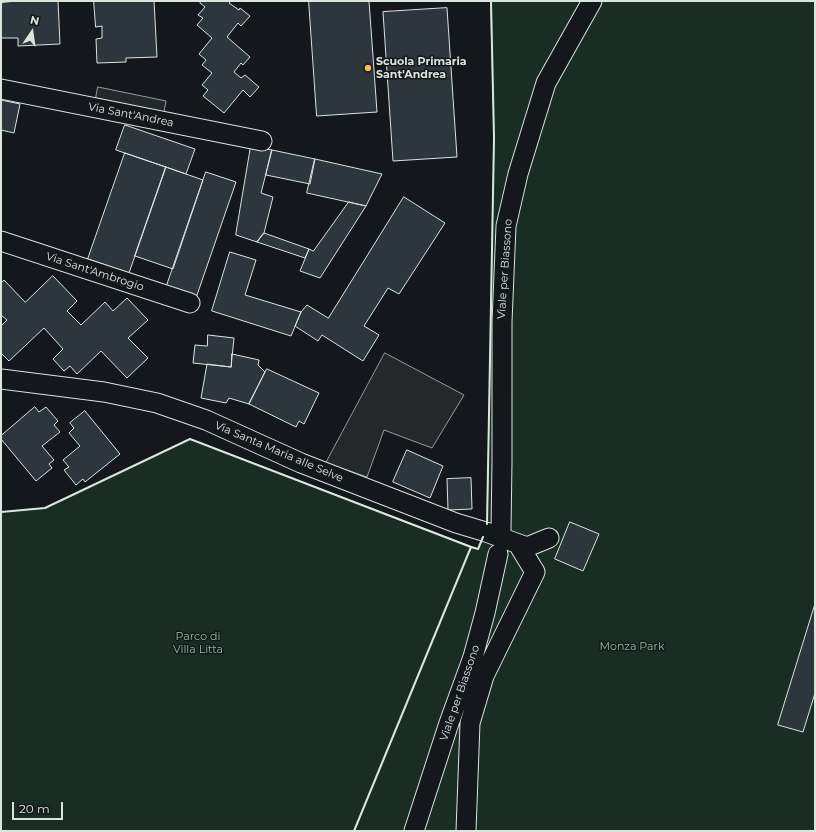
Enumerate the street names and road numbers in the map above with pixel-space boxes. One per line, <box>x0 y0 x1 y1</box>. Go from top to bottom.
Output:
street label: Via Sant'Andrea <box>87 100 175 130</box>
street label: Viale per Biassono <box>495 218 515 320</box>
street label: Via Sant'Ambrogio <box>44 250 146 294</box>
street label: Via Santa Maria alle Selve <box>213 419 345 485</box>
street label: Viale per Biassono <box>437 643 483 743</box>

